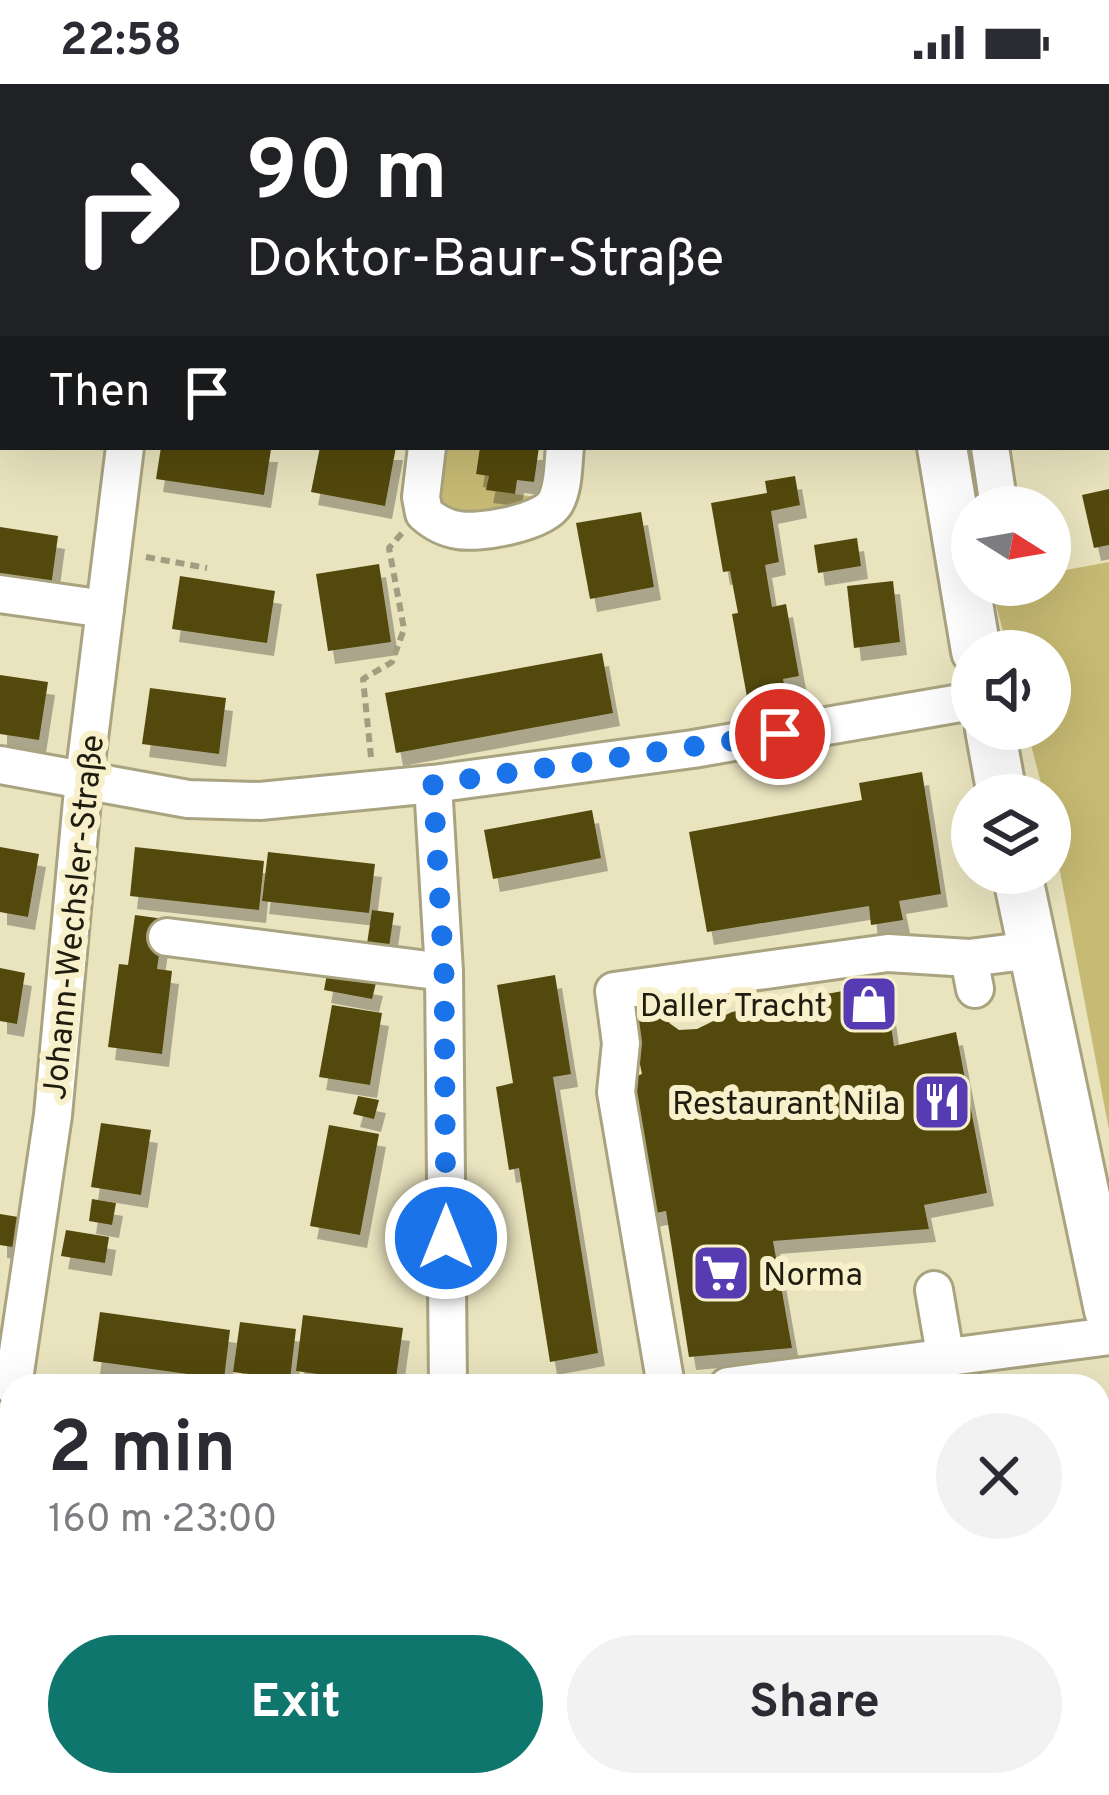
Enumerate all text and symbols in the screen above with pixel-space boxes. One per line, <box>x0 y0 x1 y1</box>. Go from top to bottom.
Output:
text: 22:58 <box>60 14 182 71</box>
text: 90 m <box>246 123 448 229</box>
icon: right <box>48 132 204 288</box>
text: Doktor-Baur-Straße <box>246 227 724 296</box>
icon: arrive <box>174 360 240 426</box>
text: Then <box>48 365 150 422</box>
north arrow <box>951 486 1071 606</box>
map controls <box>951 486 1071 894</box>
button: sound <box>951 630 1071 750</box>
pin <box>729 683 831 785</box>
icon: arrive <box>747 701 813 767</box>
street label: Johann-Wechsler-Straße <box>36 733 116 1102</box>
button: layers <box>951 774 1071 894</box>
shop icon: Daller Tracht <box>838 973 900 1035</box>
place label: Daller Tracht <box>640 987 827 1029</box>
restaurant icon: Restaurant Nila <box>911 1071 973 1133</box>
place label: Restaurant Nila <box>672 1085 900 1127</box>
position arrow <box>383 1175 509 1301</box>
supermarket icon: Norma <box>690 1242 752 1304</box>
place label: Norma <box>763 1256 863 1298</box>
text: 2 min <box>48 1406 236 1498</box>
button: close <box>936 1413 1062 1539</box>
text: 160 m · 23:00 <box>48 1497 277 1546</box>
button: Exit <box>48 1635 543 1773</box>
button: Share <box>567 1635 1062 1773</box>

